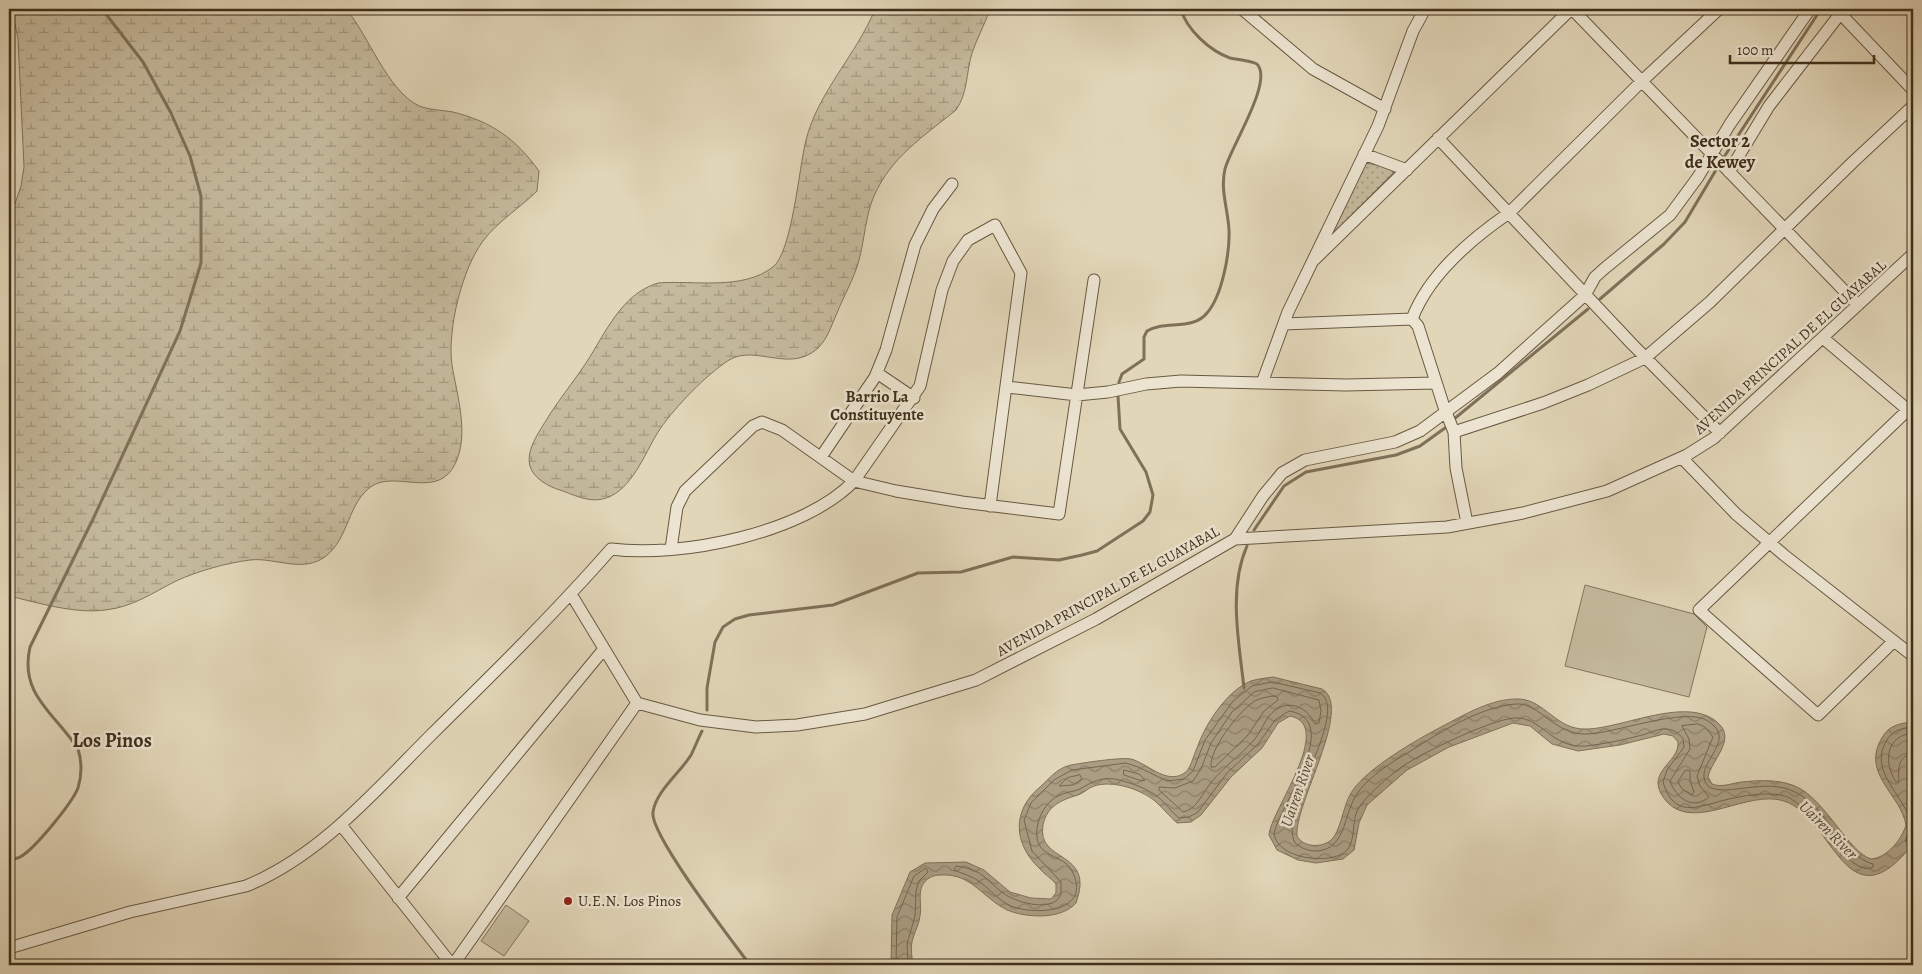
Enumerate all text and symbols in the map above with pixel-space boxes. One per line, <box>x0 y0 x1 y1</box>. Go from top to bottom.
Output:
scale bar <box>1730 32 1873 64</box>
text: 100 m <box>1737 40 1774 60</box>
district label: Sector 2 de Kewey <box>1685 129 1756 174</box>
street label: AVENIDA PRINCIPAL DE EL GUAYABAL <box>1689 255 1891 439</box>
district label: Barrio La Constituyente <box>830 386 924 426</box>
street label: AVENIDA PRINCIPAL DE EL GUAYABAL <box>992 521 1223 661</box>
district label: Los Pinos <box>72 727 152 754</box>
water label: Uairen River <box>1275 752 1321 830</box>
water label: Uairen River <box>1794 796 1862 864</box>
place label: U.E.N. Los Pinos <box>578 891 681 911</box>
marker: U.E.N. Los Pinos <box>562 895 574 907</box>

